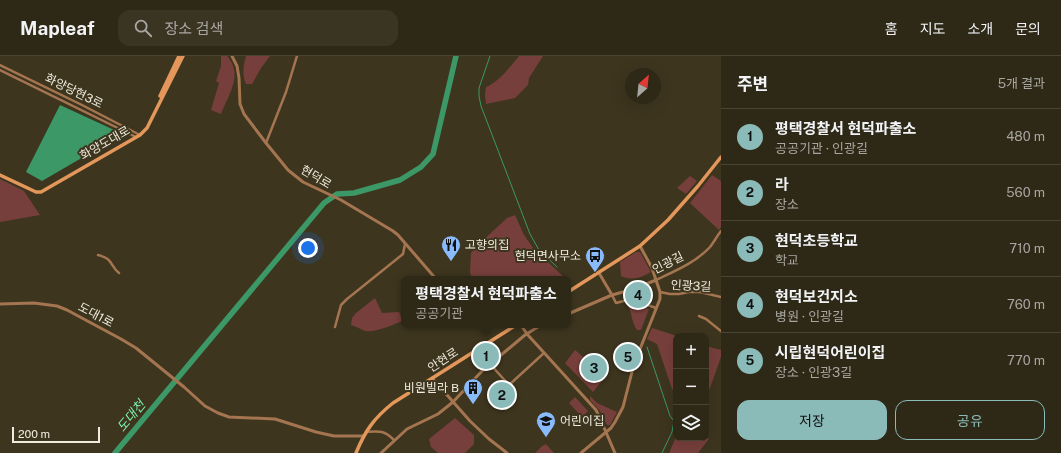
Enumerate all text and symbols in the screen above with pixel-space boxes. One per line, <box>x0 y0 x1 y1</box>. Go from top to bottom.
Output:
search box <box>118 10 398 46</box>
text: Mapleaf <box>20 17 94 39</box>
icon: search <box>132 17 154 39</box>
text: 장소 검색 <box>164 20 223 37</box>
text: 홈 <box>885 21 898 37</box>
text: 지도 <box>920 21 945 37</box>
text: 소개 <box>967 21 993 37</box>
text: 문의 <box>1015 21 1041 37</box>
north arrow <box>625 68 661 104</box>
street label: 화양당현3로 <box>43 71 105 111</box>
text: 주변 <box>737 74 768 94</box>
text: 5개 결과 <box>998 76 1045 91</box>
text: 평택경찰서 현덕파출소 <box>775 120 916 137</box>
street label: 화양도대로 <box>78 123 132 163</box>
text: 1 <box>747 129 753 144</box>
text: 480 m <box>1006 129 1045 144</box>
text: 공공기관 · 인광길 <box>775 141 868 156</box>
street label: 현덕로 <box>298 162 334 192</box>
text: 라 <box>775 176 789 193</box>
text: 2 <box>746 185 754 200</box>
text: 560 m <box>1006 185 1045 200</box>
text: 장소 <box>775 197 799 212</box>
text: 현덕초등학교 <box>775 232 858 249</box>
restaurant icon: 고향의집 <box>440 234 462 262</box>
your location <box>298 238 318 258</box>
place label: 고향의집 <box>465 238 509 252</box>
text: 3 <box>746 241 754 256</box>
text: 710 m <box>1009 241 1045 256</box>
bus stop icon: 현덕면사무소 <box>584 245 606 273</box>
place label: 현덕면사무소 <box>515 249 581 263</box>
street label: 인광길 <box>650 249 686 277</box>
text: 학교 <box>775 253 799 268</box>
popup <box>401 276 571 328</box>
street label: 인광3길 <box>670 278 712 294</box>
pin: 4 <box>625 280 651 310</box>
text: 평택경찰서 현덕파출소 <box>415 285 557 302</box>
text: 현덕보건지소 <box>775 288 858 305</box>
text: 4 <box>746 297 754 312</box>
text: 760 m <box>1007 297 1045 312</box>
street label: 도대1로 <box>76 300 116 330</box>
text: 공공기관 <box>415 306 463 321</box>
text: 병원 · 인광길 <box>775 309 844 324</box>
map controls <box>673 333 709 441</box>
button: + <box>673 333 709 369</box>
pin: 1 <box>473 341 499 371</box>
pin: 5 <box>615 342 641 372</box>
text: 시립현덕어린이집 <box>775 344 885 361</box>
street label: 안현로 <box>425 345 461 375</box>
pin: 3 <box>581 353 607 383</box>
text: 5 <box>746 353 754 368</box>
text: 770 m <box>1007 353 1045 368</box>
text: 장소 · 인광3길 <box>775 365 852 380</box>
button: − <box>673 369 709 405</box>
building icon: 비원빌라 B <box>462 377 484 405</box>
pin: 2 <box>489 380 515 410</box>
place label: 비원빌라 B <box>404 381 459 395</box>
water label: 도대천 <box>114 397 149 435</box>
button: 저장 <box>737 400 887 440</box>
button: 공유 <box>895 400 1045 440</box>
button: layers <box>673 405 709 441</box>
school or university icon: 어린이집 <box>535 410 557 438</box>
place label: 어린이집 <box>560 414 604 428</box>
scale bar <box>12 425 100 444</box>
text: 200 m <box>18 428 50 440</box>

